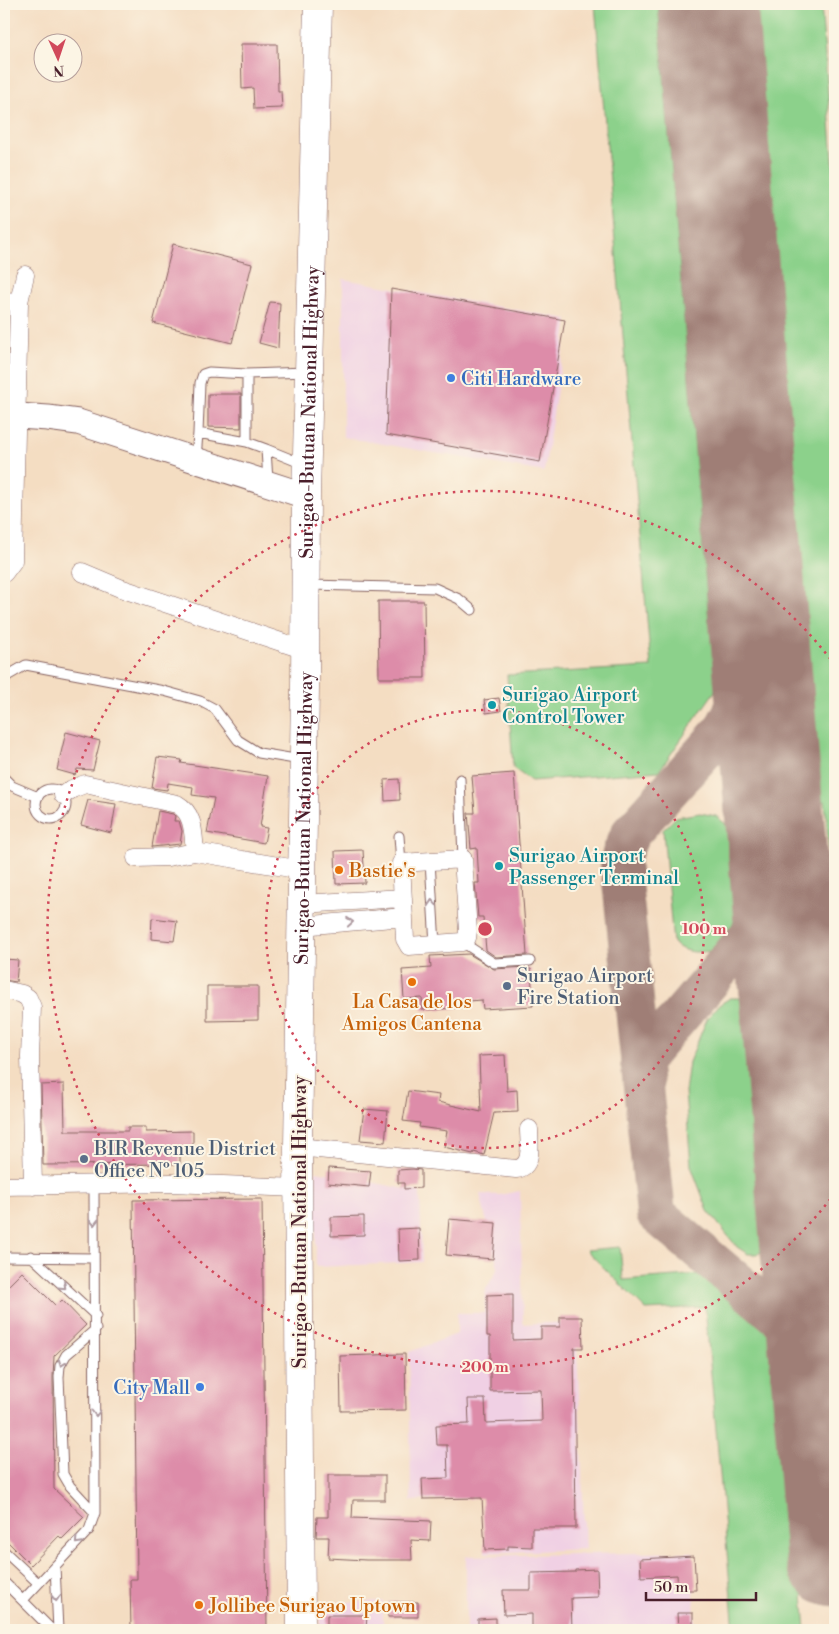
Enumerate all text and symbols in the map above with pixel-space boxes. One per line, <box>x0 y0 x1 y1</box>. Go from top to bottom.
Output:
north arrow <box>32 32 82 82</box>
text: N <box>53 61 65 79</box>
street label: Surigao-Butuan National Highway <box>295 265 325 559</box>
place label: Citi Hardware <box>461 367 581 391</box>
marker: Citi Hardware <box>445 372 457 384</box>
street label: Surigao-Butuan National Highway <box>290 671 318 965</box>
place label: Surigao Airport Control Tower <box>502 683 638 729</box>
marker: Surigao Airport Control Tower <box>486 699 498 711</box>
place label: Surigao Airport Passenger Terminal <box>509 844 679 890</box>
place label: Bastie's <box>348 859 416 883</box>
marker: Surigao Airport Passenger Terminal <box>493 860 505 872</box>
marker: Bastie's <box>333 864 345 876</box>
one-way arrow <box>427 899 438 907</box>
one-way arrow <box>346 917 354 928</box>
centre of rings <box>476 920 494 938</box>
text: 100 m <box>682 920 727 939</box>
place label: Surigao Airport Fire Station <box>517 964 653 1010</box>
marker: La Casa de los Amigos Cantena <box>406 976 418 988</box>
marker: Surigao Airport Fire Station <box>501 980 513 992</box>
place label: La Casa de los Amigos Cantena <box>341 990 482 1036</box>
street label: Surigao-Butuan National Highway <box>288 1075 312 1368</box>
place label: BIR Revenue District Office № 105 <box>93 1137 276 1183</box>
marker: BIR Revenue District Office № 105 <box>78 1153 90 1165</box>
one-way arrow <box>89 1218 99 1226</box>
one-way arrow <box>58 1280 67 1289</box>
one-way arrow <box>58 1358 68 1367</box>
text: 200 m <box>461 1358 509 1377</box>
place label: City Mall <box>113 1376 190 1400</box>
marker: City Mall <box>194 1381 206 1393</box>
one-way arrow <box>91 1409 101 1417</box>
one-way arrow <box>75 1536 84 1545</box>
scale bar <box>646 1569 756 1601</box>
text: 50 m <box>654 1578 688 1597</box>
one-way arrow <box>51 1594 62 1602</box>
place label: Jollibee Surigao Uptown <box>208 1594 416 1618</box>
marker: Jollibee Surigao Uptown <box>193 1599 205 1611</box>

